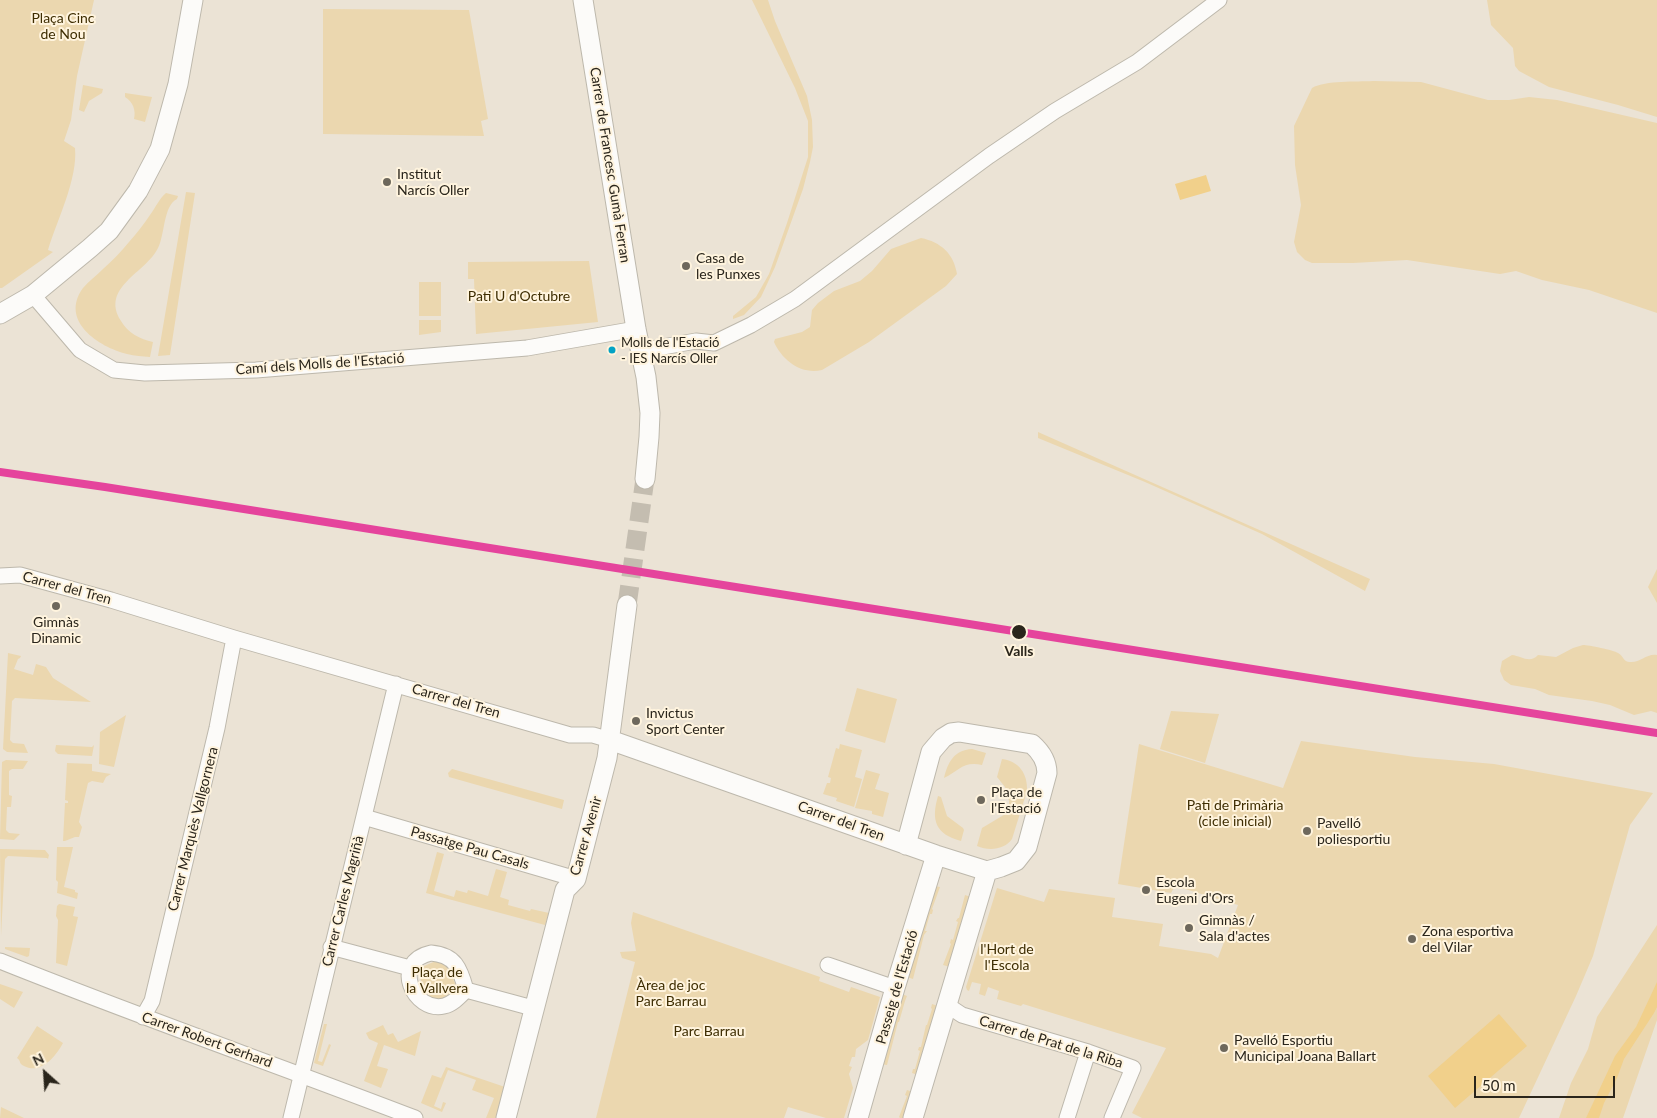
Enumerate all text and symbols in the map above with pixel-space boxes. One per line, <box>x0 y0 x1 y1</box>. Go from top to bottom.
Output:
park label: Plaça Cinc de Nou <box>31 10 95 42</box>
street label: Carrer de Francesc Gumà Ferran <box>586 66 634 264</box>
place label: Institut Narcís Oller <box>397 166 469 198</box>
marker: Institut Narcís Oller <box>381 176 393 188</box>
place label: Casa de les Punxes <box>696 250 760 282</box>
marker: Casa de les Punxes <box>680 260 692 272</box>
park label: Pati U d'Octubre <box>468 288 570 304</box>
place label: Molls de l'Estació - IES Narcís Oller <box>621 335 719 366</box>
marker: Molls de l'Estació - IES Narcís Oller <box>607 345 617 355</box>
street label: Camí dels Molls de l'Estació <box>235 350 405 378</box>
street label: Carrer del Tren <box>21 568 113 608</box>
marker: Gimnàs Dinamic <box>50 600 62 612</box>
place label: Gimnàs Dinamic <box>31 614 81 646</box>
marker: Valls <box>1010 623 1028 641</box>
place label: Valls <box>1005 643 1033 659</box>
street label: Carrer del Tren <box>410 680 502 722</box>
place label: Invictus Sport Center <box>646 705 725 738</box>
marker: Invictus Sport Center <box>630 715 642 727</box>
street label: Carrer Marquès Vallgornera <box>164 745 222 913</box>
place label: Plaça de l'Estació <box>991 784 1042 816</box>
street label: Carrer Avenir <box>567 794 605 878</box>
marker: Plaça de l'Estació <box>975 794 987 806</box>
park label: Pati de Primària (cicle inicial) <box>1187 797 1283 830</box>
street label: Carrer del Tren <box>795 798 887 844</box>
place label: Pavelló poliesportiu <box>1317 815 1390 848</box>
street label: Passatge Pau Casals <box>409 823 531 873</box>
marker: Pavelló poliesportiu <box>1301 825 1313 837</box>
street label: Carrer Carles Magriñà <box>319 834 367 968</box>
place label: Escola Eugeni d'Ors <box>1156 874 1234 906</box>
marker: Escola Eugeni d'Ors <box>1140 884 1152 896</box>
place label: Gimnàs / Sala d'actes <box>1199 912 1270 944</box>
marker: Gimnàs / Sala d'actes <box>1183 922 1195 934</box>
place label: Zona esportiva del Vilar <box>1422 923 1513 956</box>
street label: Passeig de l'Estació <box>873 928 921 1046</box>
marker: Zona esportiva del Vilar <box>1406 933 1418 945</box>
park label: l'Hort de l'Escola <box>980 941 1034 974</box>
park label: Plaça de la Vallvera <box>406 964 468 996</box>
park label: Àrea de joc Parc Barrau <box>636 977 706 1010</box>
street label: Carrer Robert Gerhard <box>140 1009 274 1071</box>
street label: Carrer de Prat de la Riba <box>977 1012 1125 1072</box>
park label: Parc Barrau <box>674 1023 744 1039</box>
place label: Pavelló Esportiu Municipal Joana Ballart <box>1234 1032 1376 1064</box>
marker: Pavelló Esportiu Municipal Joana Ballart <box>1218 1042 1230 1054</box>
north arrow <box>20 1048 70 1098</box>
text: N <box>30 1049 47 1069</box>
scale bar <box>1477 1066 1618 1098</box>
text: 50 m <box>1482 1076 1516 1094</box>

